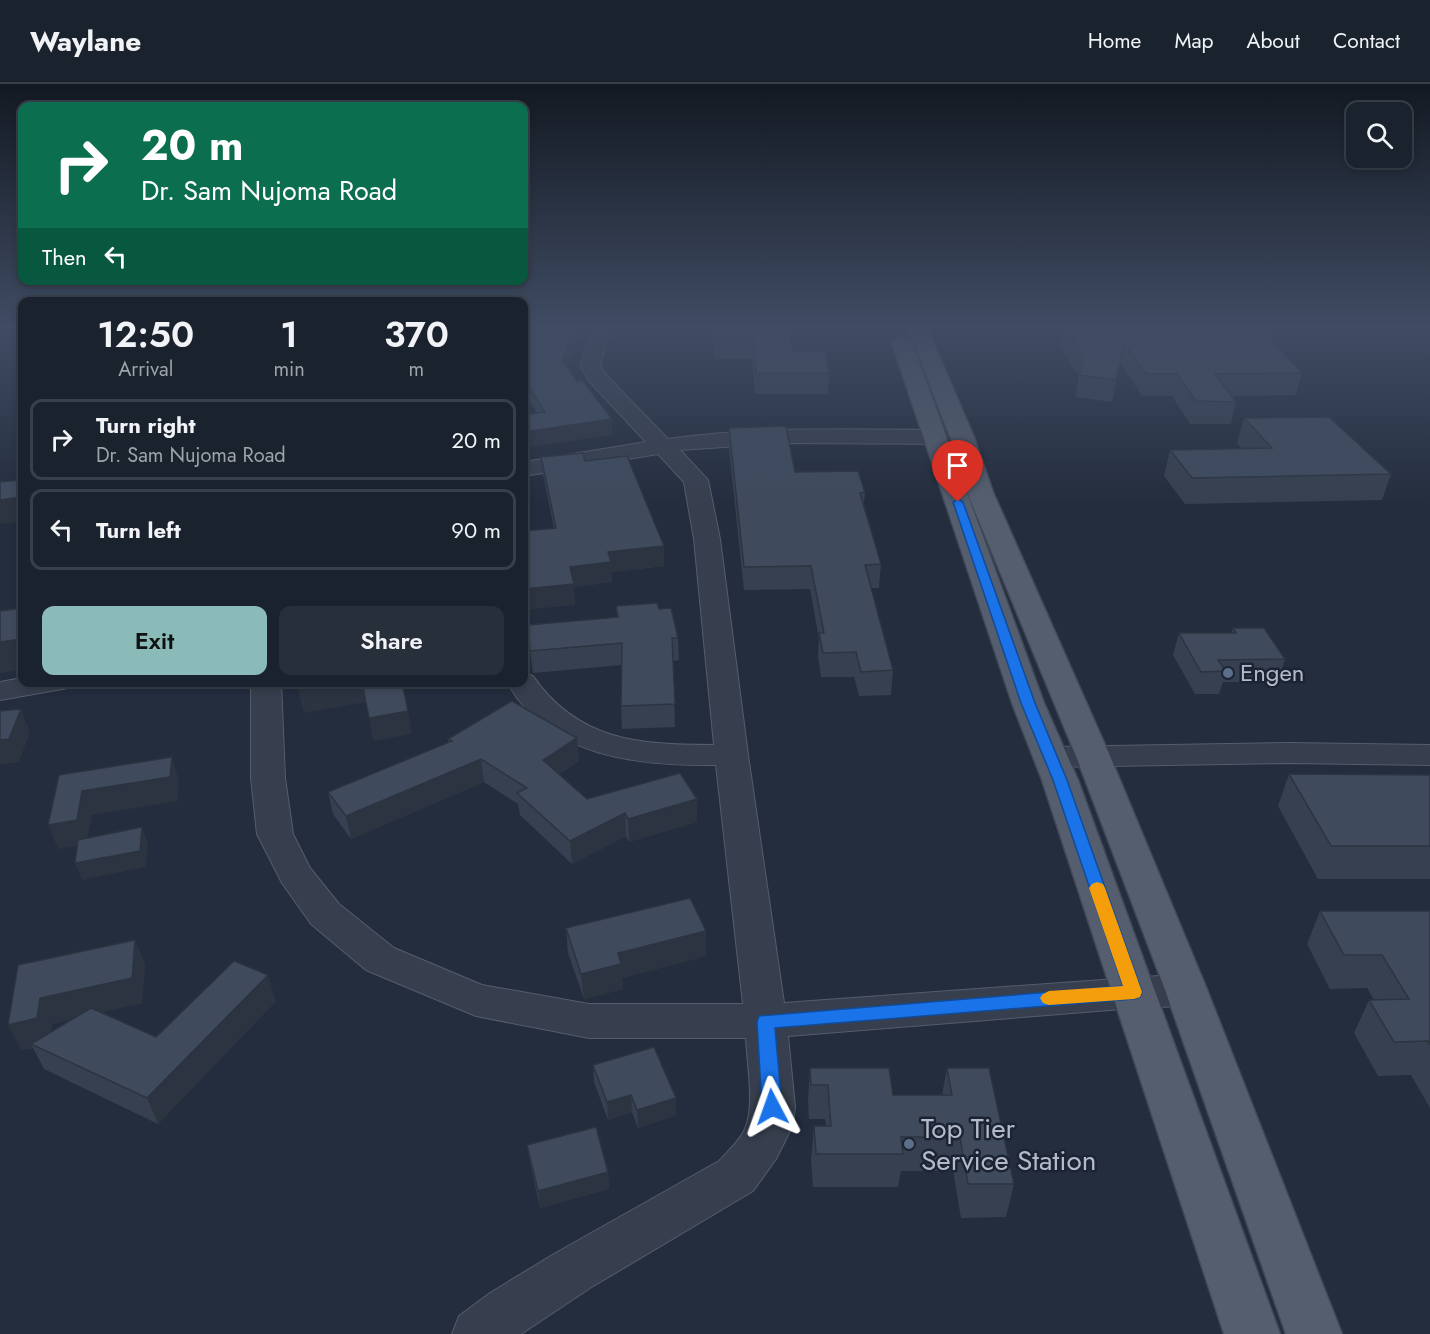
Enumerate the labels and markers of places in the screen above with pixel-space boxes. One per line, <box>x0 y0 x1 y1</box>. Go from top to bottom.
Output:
pin <box>932 440 983 502</box>
place label: Engen <box>1240 655 1304 690</box>
marker: Engen <box>1221 666 1235 680</box>
place label: Top Tier Service Station <box>921 1108 1097 1181</box>
marker: Top Tier Service Station <box>902 1137 916 1151</box>

